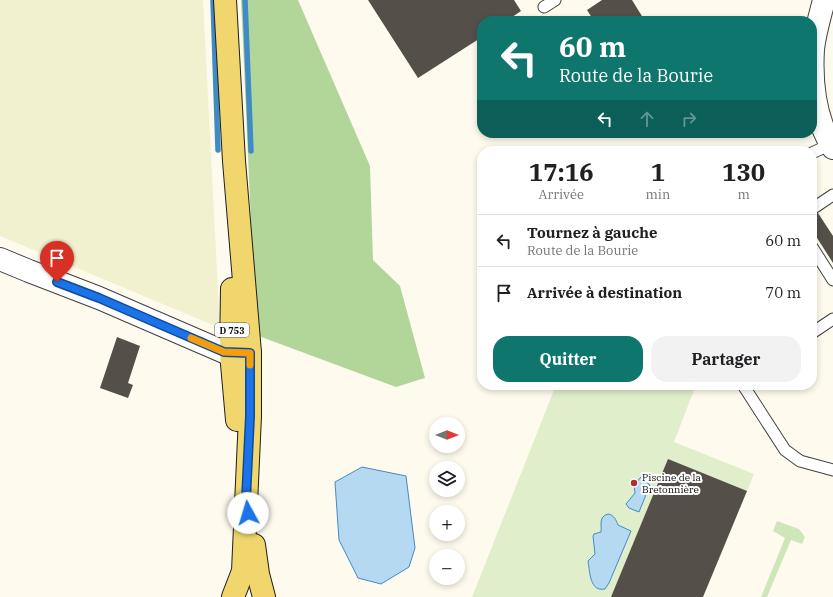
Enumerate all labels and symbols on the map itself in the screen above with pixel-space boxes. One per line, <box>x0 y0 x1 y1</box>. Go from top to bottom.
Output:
pin <box>40 241 74 282</box>
road number: D 753 <box>215 323 249 337</box>
north arrow <box>429 417 465 453</box>
place label: Piscine de la Bretonnière <box>642 471 701 496</box>
marker: Piscine de la Bretonnière <box>629 478 639 488</box>
position arrow <box>227 492 269 534</box>

